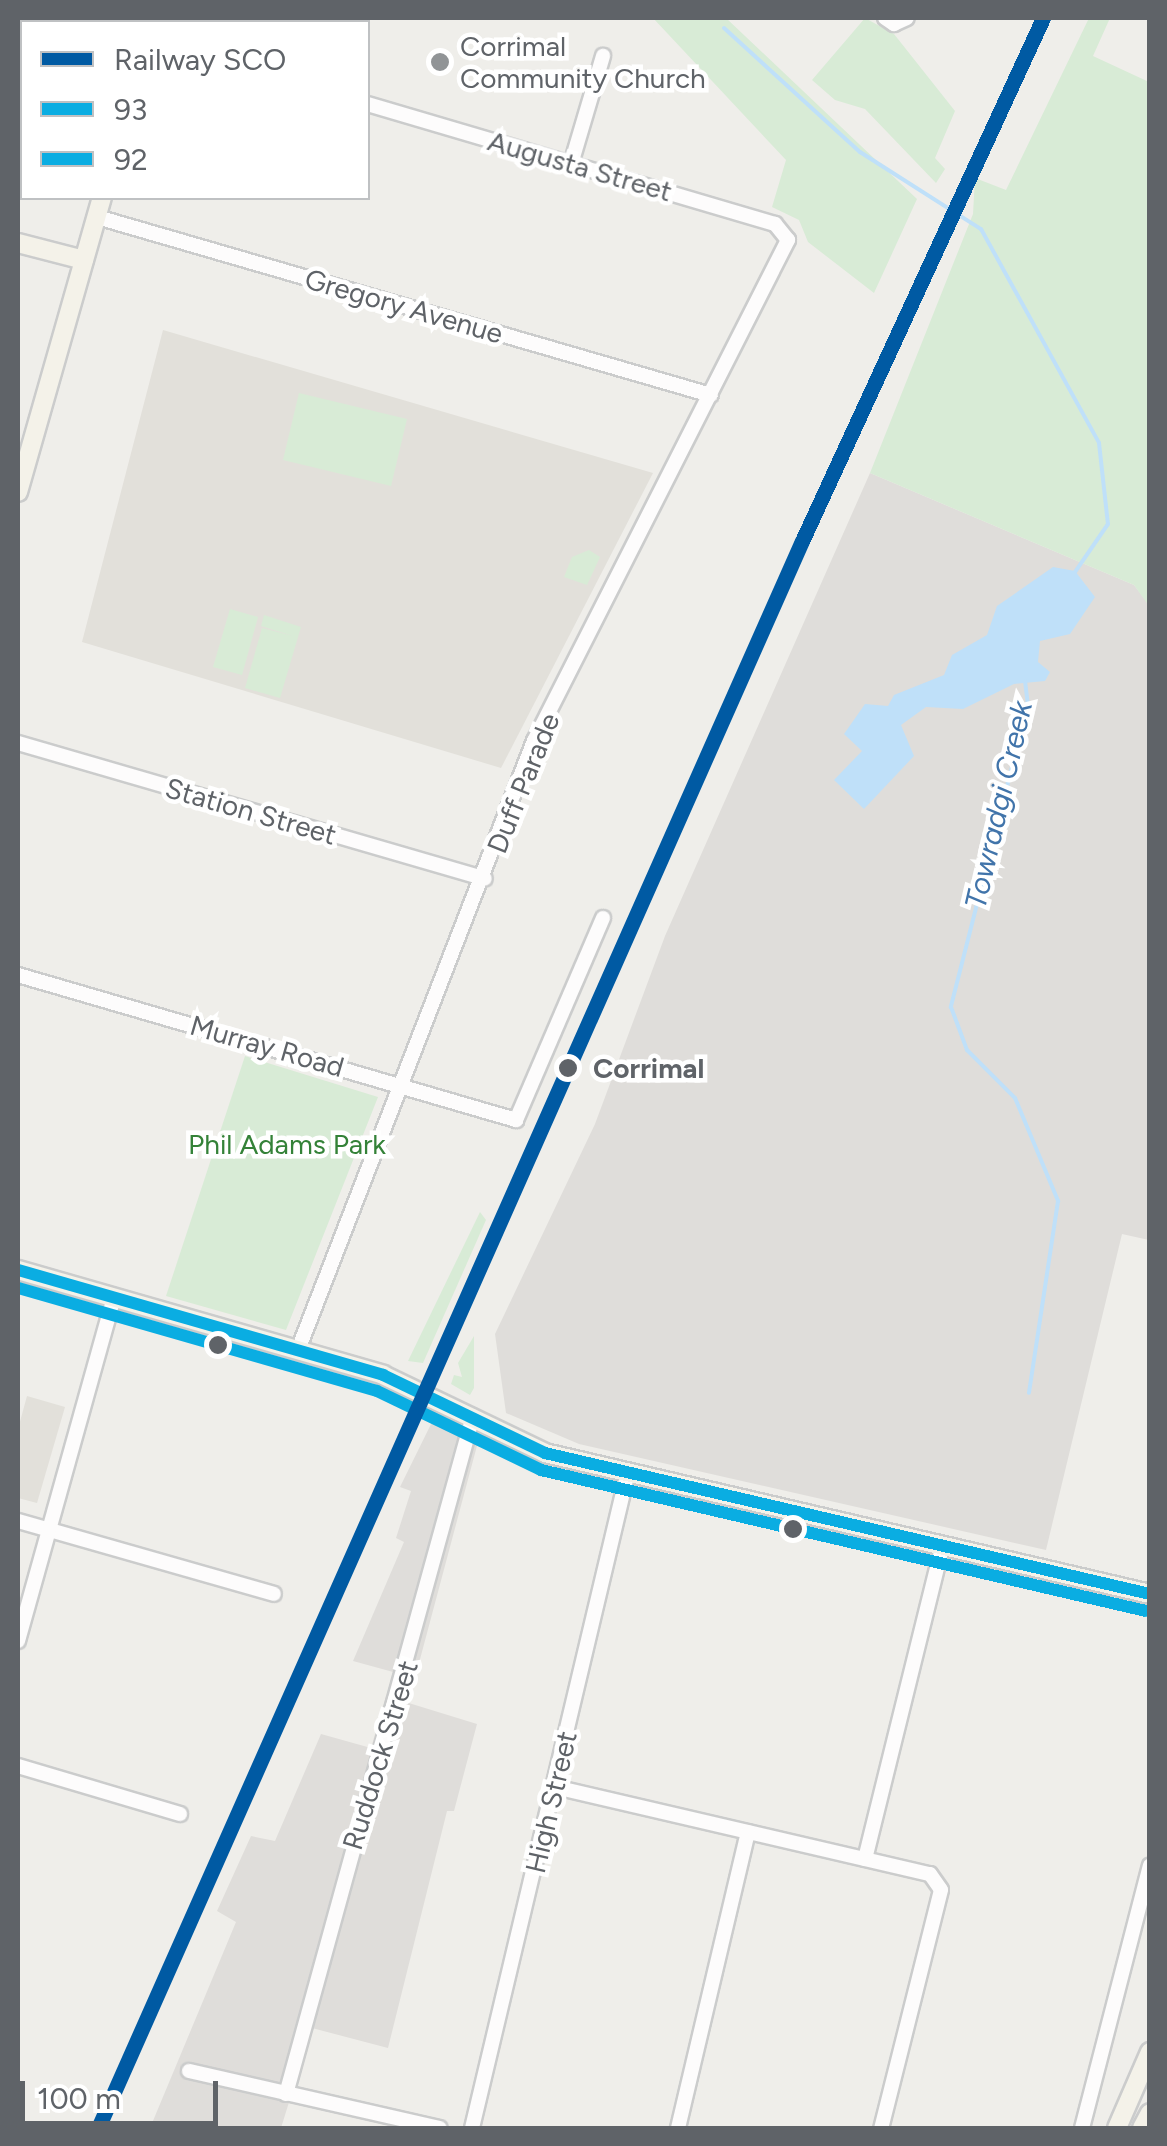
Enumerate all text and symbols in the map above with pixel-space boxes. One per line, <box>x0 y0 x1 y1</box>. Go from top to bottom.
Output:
legend <box>20 20 370 200</box>
place label: Corrimal Community Church <box>460 29 706 95</box>
text: Railway SCO <box>114 41 286 78</box>
marker: Corrimal Community Church <box>429 51 451 73</box>
text: 93 <box>114 91 147 128</box>
street label: Augusta Street <box>484 124 676 208</box>
text: 92 <box>114 141 148 178</box>
street label: Gregory Avenue <box>301 262 507 350</box>
water label: Towradgi Creek <box>958 698 1040 912</box>
street label: Duff Parade <box>480 708 566 858</box>
street label: Station Street <box>162 771 340 851</box>
street label: Murray Road <box>186 1008 348 1084</box>
place label: Corrimal <box>593 1051 704 1085</box>
marker: Corrimal <box>552 1052 584 1084</box>
park label: Phil Adams Park <box>188 1127 386 1161</box>
unlabelled marker <box>208 1335 228 1355</box>
unlabelled marker <box>783 1519 803 1539</box>
street label: Ruddock Street <box>335 1656 425 1854</box>
street label: High Street <box>518 1728 584 1876</box>
scale bar <box>25 2061 222 2123</box>
text: 100 m <box>37 2080 121 2117</box>

